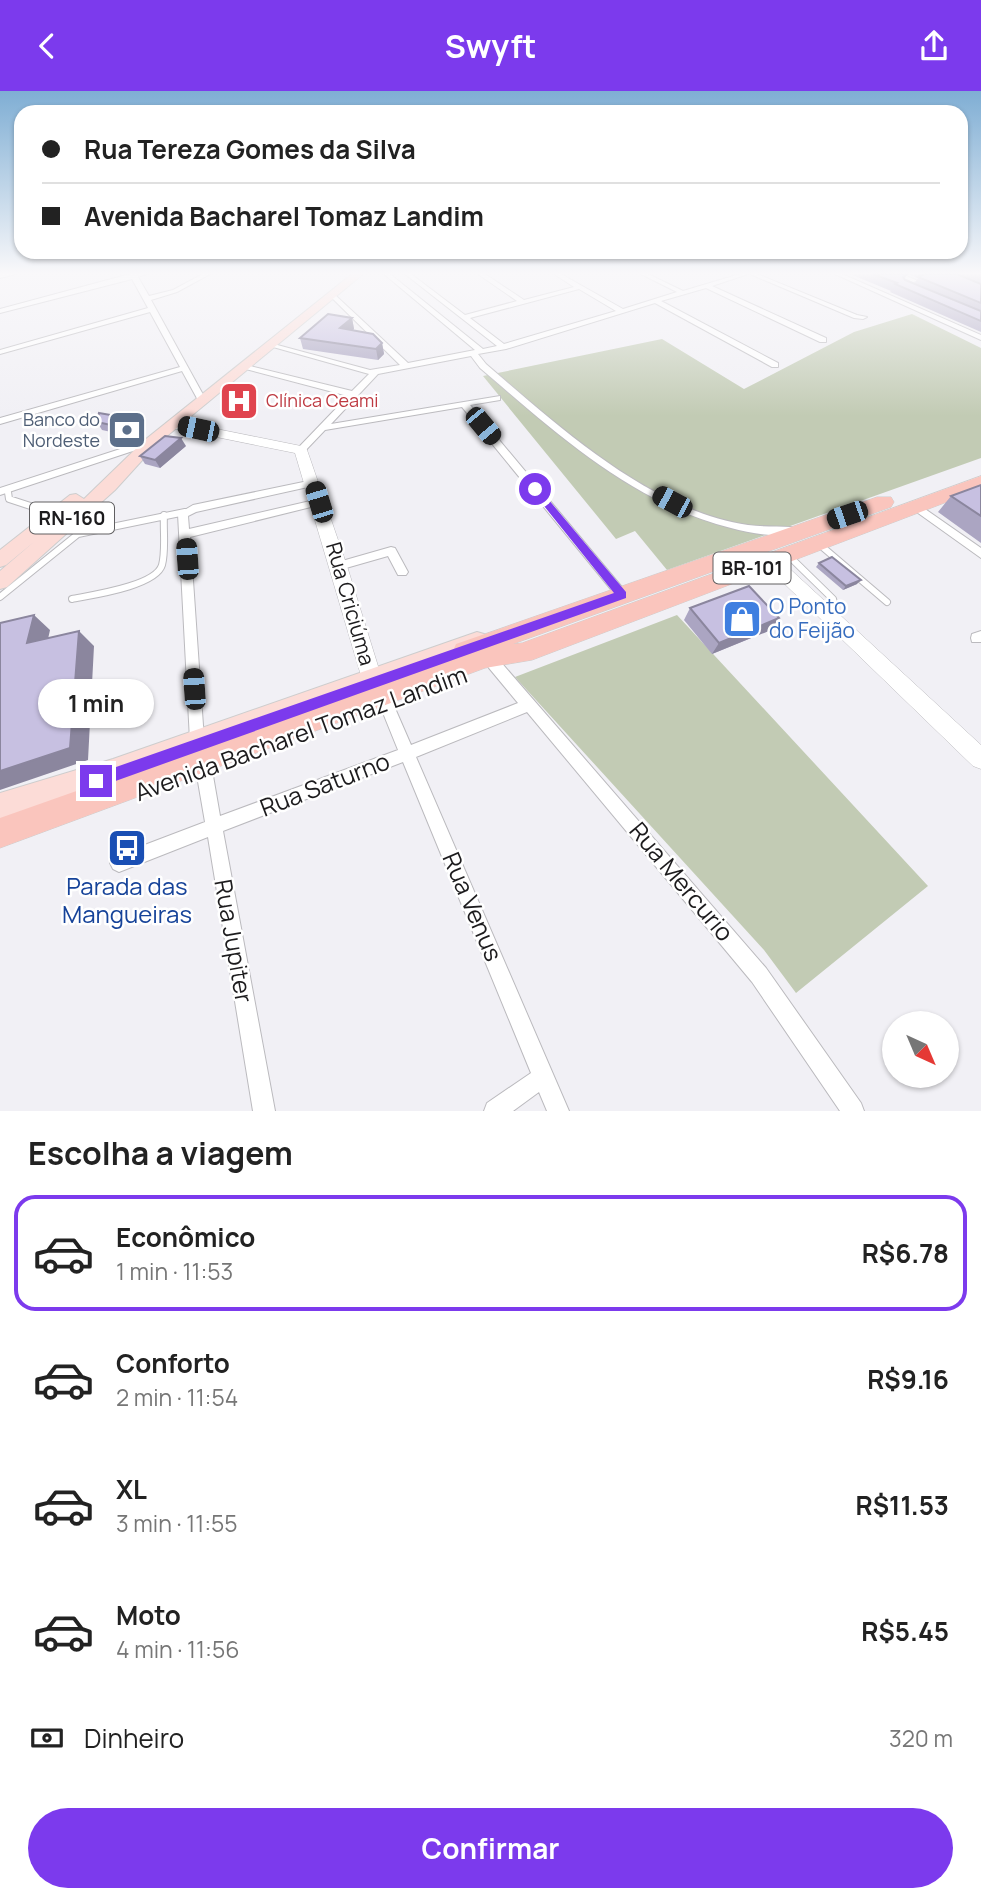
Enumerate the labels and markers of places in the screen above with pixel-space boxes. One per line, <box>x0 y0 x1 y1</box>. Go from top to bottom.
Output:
hospital icon: Clínica Ceami <box>218 380 260 422</box>
place label: Clínica Ceami <box>266 388 378 412</box>
place label: Banco do Nordeste <box>23 407 100 452</box>
bank icon: Banco do Nordeste <box>106 409 148 451</box>
place label: O Ponto do Feijão <box>769 592 855 644</box>
shop icon: O Ponto do Feijão <box>721 598 763 640</box>
bus stop icon: Parada das Mangueiras <box>106 827 148 869</box>
place label: Parada das Mangueiras <box>62 869 192 930</box>

